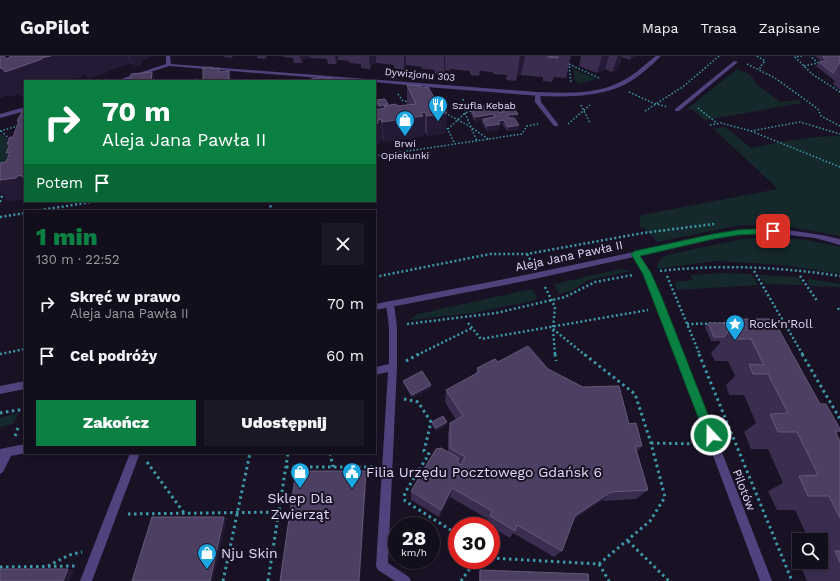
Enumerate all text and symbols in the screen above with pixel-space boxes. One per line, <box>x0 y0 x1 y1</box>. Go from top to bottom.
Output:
text: GoPilot <box>20 16 89 39</box>
text: Mapa <box>642 20 678 36</box>
text: Trasa <box>700 20 737 36</box>
text: Zapisane <box>759 20 820 36</box>
street label: Dywizjonu 303 <box>384 66 456 83</box>
restaurant icon: Szufla Kebab <box>427 94 449 122</box>
text: 70 m <box>102 95 171 128</box>
icon: right <box>36 96 88 148</box>
place label: Szufla Kebab <box>452 100 516 111</box>
shop icon: Brwi Opiekunki <box>394 109 416 137</box>
text: Aleja Jana Pawła II <box>102 129 266 150</box>
place label: Brwi Opiekunki <box>381 138 429 161</box>
icon: arrive <box>91 172 113 194</box>
text: Potem <box>36 174 83 192</box>
pin <box>756 214 790 248</box>
icon: arrive <box>762 220 784 242</box>
text: 1 min <box>36 223 98 251</box>
button: close <box>322 223 364 265</box>
street label: Aleja Jana Pawła II <box>514 238 624 274</box>
text: 130 m · 22:52 <box>36 252 120 267</box>
text: Skręć w prawo <box>70 288 180 306</box>
icon: right <box>36 293 58 315</box>
text: 70 m <box>327 295 364 313</box>
text: Aleja Jana Pawła II <box>70 306 189 321</box>
place icon: Rock'n'Roll <box>724 313 746 341</box>
place label: Rock'n'Roll <box>749 317 813 331</box>
icon: arrive <box>36 345 58 367</box>
text: Cel podróży <box>70 347 157 365</box>
text: 60 m <box>326 347 364 365</box>
button: Zakończ <box>36 400 196 446</box>
button: Udostępnij <box>204 400 364 446</box>
position arrow <box>690 414 732 456</box>
shop icon: Sklep Dla Zwierząt <box>289 461 311 489</box>
public building icon: Filia Urzędu Pocztowego Gdańsk 6 <box>341 461 363 489</box>
place label: Filia Urzędu Pocztowego Gdańsk 6 <box>366 464 602 480</box>
street label: Pilotów <box>730 467 758 513</box>
place label: Sklep Dla Zwierząt <box>267 490 333 522</box>
speed limit sign: 30 <box>448 517 500 569</box>
text: 28 <box>402 526 426 550</box>
map controls <box>792 533 828 569</box>
button: search <box>792 533 828 569</box>
shop icon: Nju Skin <box>196 542 218 570</box>
place label: Nju Skin <box>221 545 278 561</box>
text: km/h <box>401 547 427 558</box>

